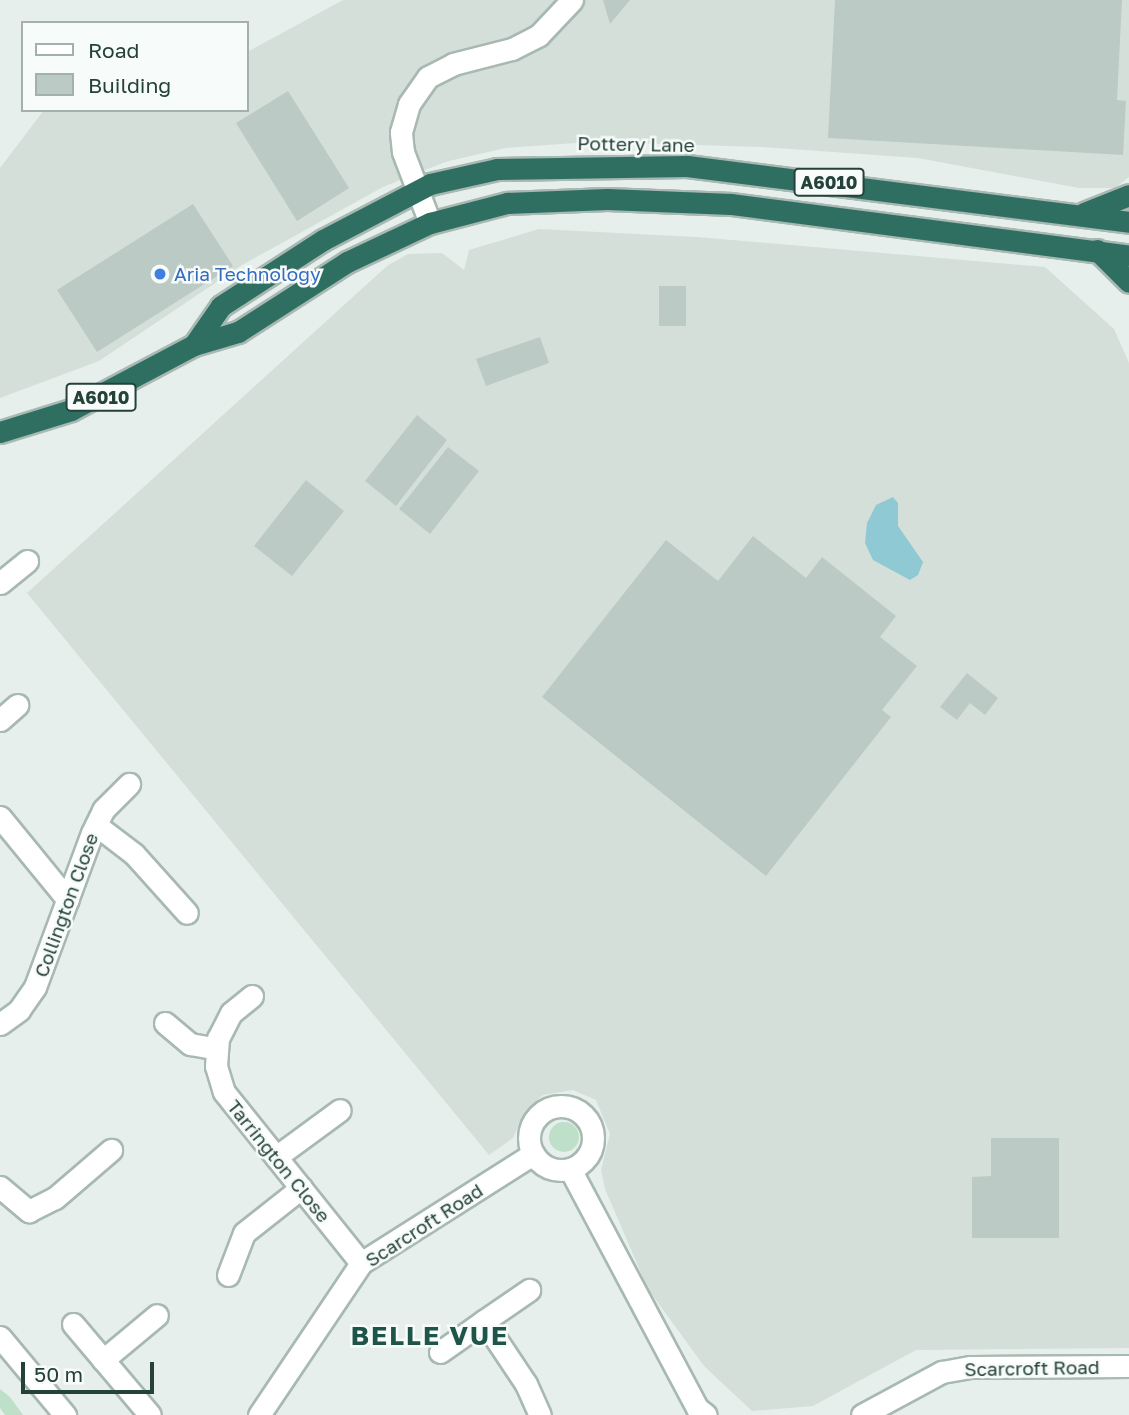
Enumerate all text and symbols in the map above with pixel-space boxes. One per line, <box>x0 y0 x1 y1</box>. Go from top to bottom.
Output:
legend <box>21 21 248 112</box>
text: Road <box>88 37 139 63</box>
text: Building <box>88 72 171 98</box>
street label: Pottery Lane <box>577 132 695 156</box>
road number: A6010 <box>792 168 866 196</box>
place label: Aria Technology <box>174 263 321 285</box>
marker: Aria Technology <box>152 266 168 282</box>
road number: A6010 <box>64 382 138 412</box>
street label: Collington Close <box>29 830 103 980</box>
street label: Tarrington Close <box>223 1095 335 1227</box>
street label: Scarcroft Road <box>361 1179 487 1271</box>
district label: BELLE VUE <box>352 1320 508 1352</box>
scale bar <box>24 1348 158 1392</box>
street label: Scarcroft Road <box>964 1355 1100 1381</box>
text: 50 m <box>34 1361 83 1387</box>

